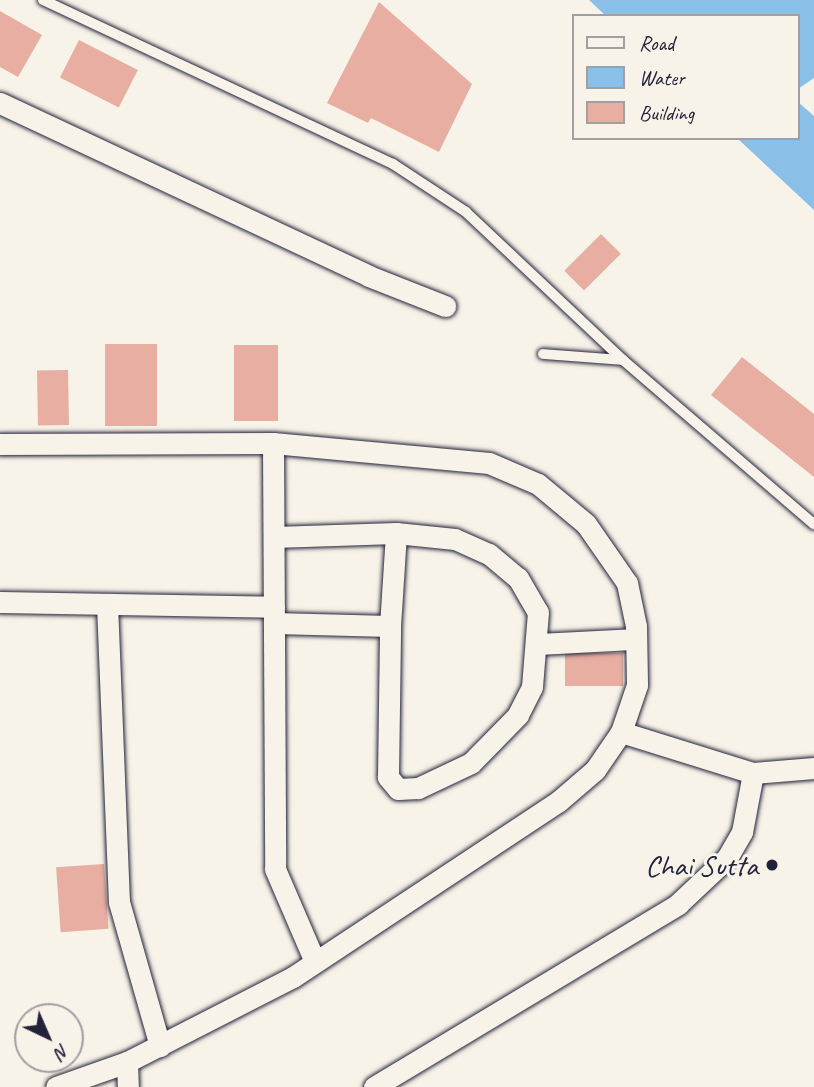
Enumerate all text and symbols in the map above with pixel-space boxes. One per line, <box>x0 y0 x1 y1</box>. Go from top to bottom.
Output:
legend <box>572 14 800 140</box>
text: Road <box>639 30 674 56</box>
text: Water <box>639 65 685 91</box>
text: Building <box>639 100 694 126</box>
place label: Chai Sutta <box>647 847 758 883</box>
marker: Chai Sutta <box>764 857 780 873</box>
north arrow <box>14 1003 84 1073</box>
text: N <box>50 1039 75 1064</box>

